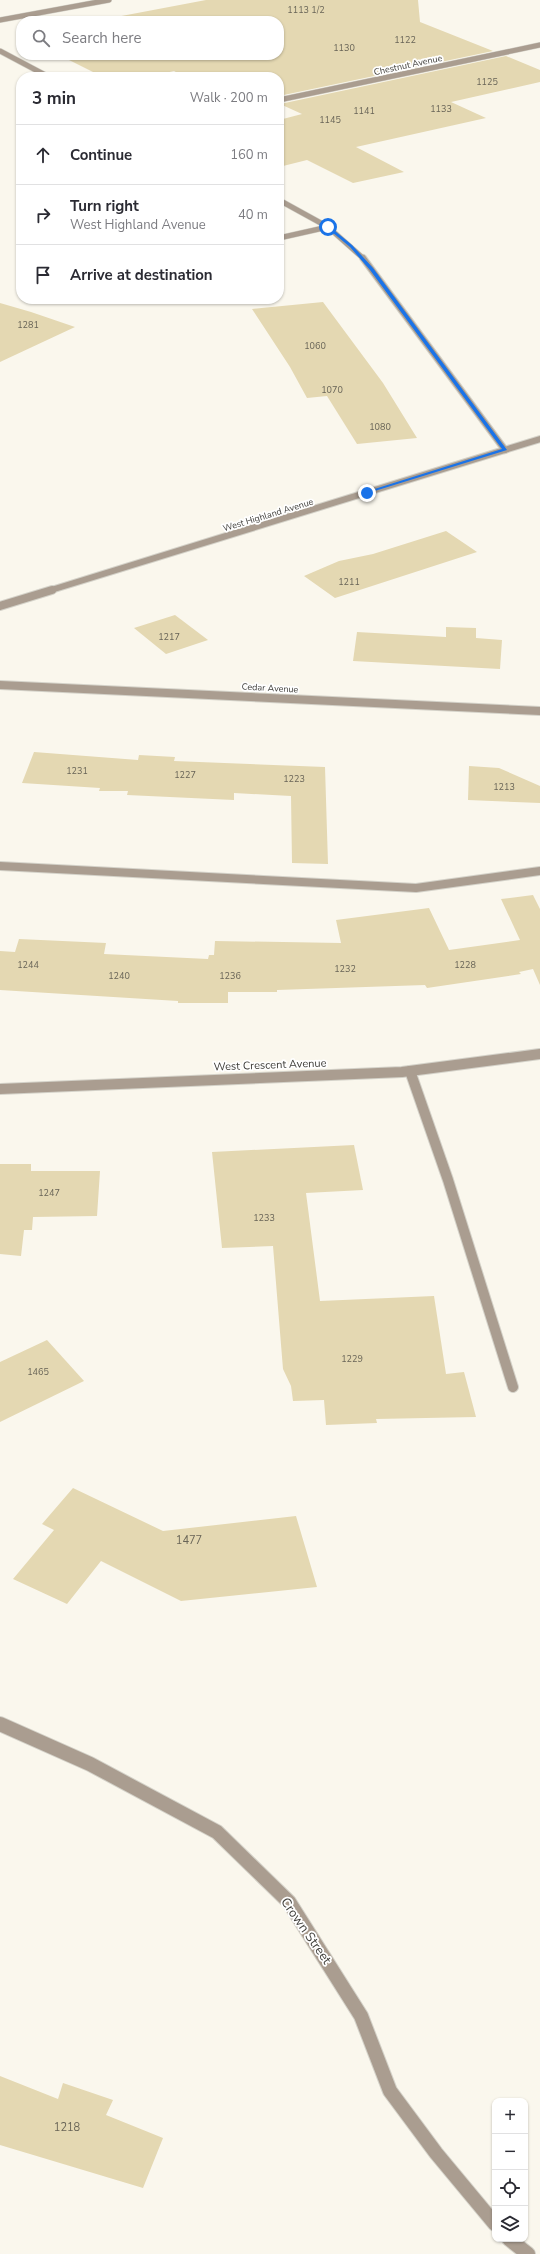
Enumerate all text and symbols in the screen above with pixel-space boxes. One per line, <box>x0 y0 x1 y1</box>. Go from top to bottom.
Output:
house number: 1113 1/2 <box>287 4 325 16</box>
search box <box>16 16 284 60</box>
icon: search <box>30 27 52 49</box>
text: Search here <box>62 28 142 48</box>
house number: 1122 <box>394 34 416 46</box>
house number: 1130 <box>333 42 355 54</box>
street label: Chestnut Avenue <box>373 52 444 78</box>
house number: 1125 <box>476 76 498 88</box>
text: 3 min <box>32 87 76 110</box>
text: Walk · 200 m <box>190 89 268 107</box>
house number: 1133 <box>430 103 452 115</box>
house number: 1141 <box>353 105 375 117</box>
house number: 1145 <box>319 114 341 126</box>
icon: ahead <box>32 144 54 166</box>
text: Continue <box>70 145 132 165</box>
text: 160 m <box>230 146 268 164</box>
text: Turn right <box>70 196 139 216</box>
icon: right <box>32 204 54 226</box>
text: 40 m <box>238 206 268 224</box>
text: West Highland Avenue <box>70 216 206 234</box>
route start <box>319 218 337 236</box>
icon: arrive <box>32 264 54 286</box>
text: Arrive at destination <box>70 265 213 285</box>
house number: 1281 <box>17 319 39 331</box>
house number: 1060 <box>304 340 326 352</box>
house number: 1070 <box>321 384 343 396</box>
house number: 1080 <box>369 421 391 433</box>
route end <box>358 484 376 502</box>
street label: West Highland Avenue <box>221 495 315 534</box>
house number: 1211 <box>338 576 360 588</box>
house number: 1217 <box>158 631 180 643</box>
street label: Cedar Avenue <box>241 681 299 695</box>
house number: 1231 <box>66 765 88 777</box>
house number: 1227 <box>174 769 196 781</box>
house number: 1223 <box>283 773 305 785</box>
house number: 1213 <box>493 781 515 793</box>
house number: 1244 <box>17 959 39 971</box>
house number: 1228 <box>454 959 476 971</box>
house number: 1232 <box>334 963 356 975</box>
house number: 1240 <box>108 970 130 982</box>
house number: 1236 <box>219 970 241 982</box>
street label: West Crescent Avenue <box>213 1056 327 1074</box>
house number: 1247 <box>38 1187 60 1199</box>
house number: 1233 <box>253 1212 275 1224</box>
house number: 1229 <box>341 1353 363 1365</box>
house number: 1465 <box>27 1366 49 1378</box>
house number: 1477 <box>176 1533 202 1548</box>
street label: Crown Street <box>276 1894 336 1968</box>
map controls <box>492 2098 528 2242</box>
button: + <box>492 2098 528 2134</box>
house number: 1218 <box>54 2120 81 2135</box>
button: − <box>492 2134 528 2170</box>
button: locate <box>492 2170 528 2206</box>
button: layers <box>492 2206 528 2242</box>

